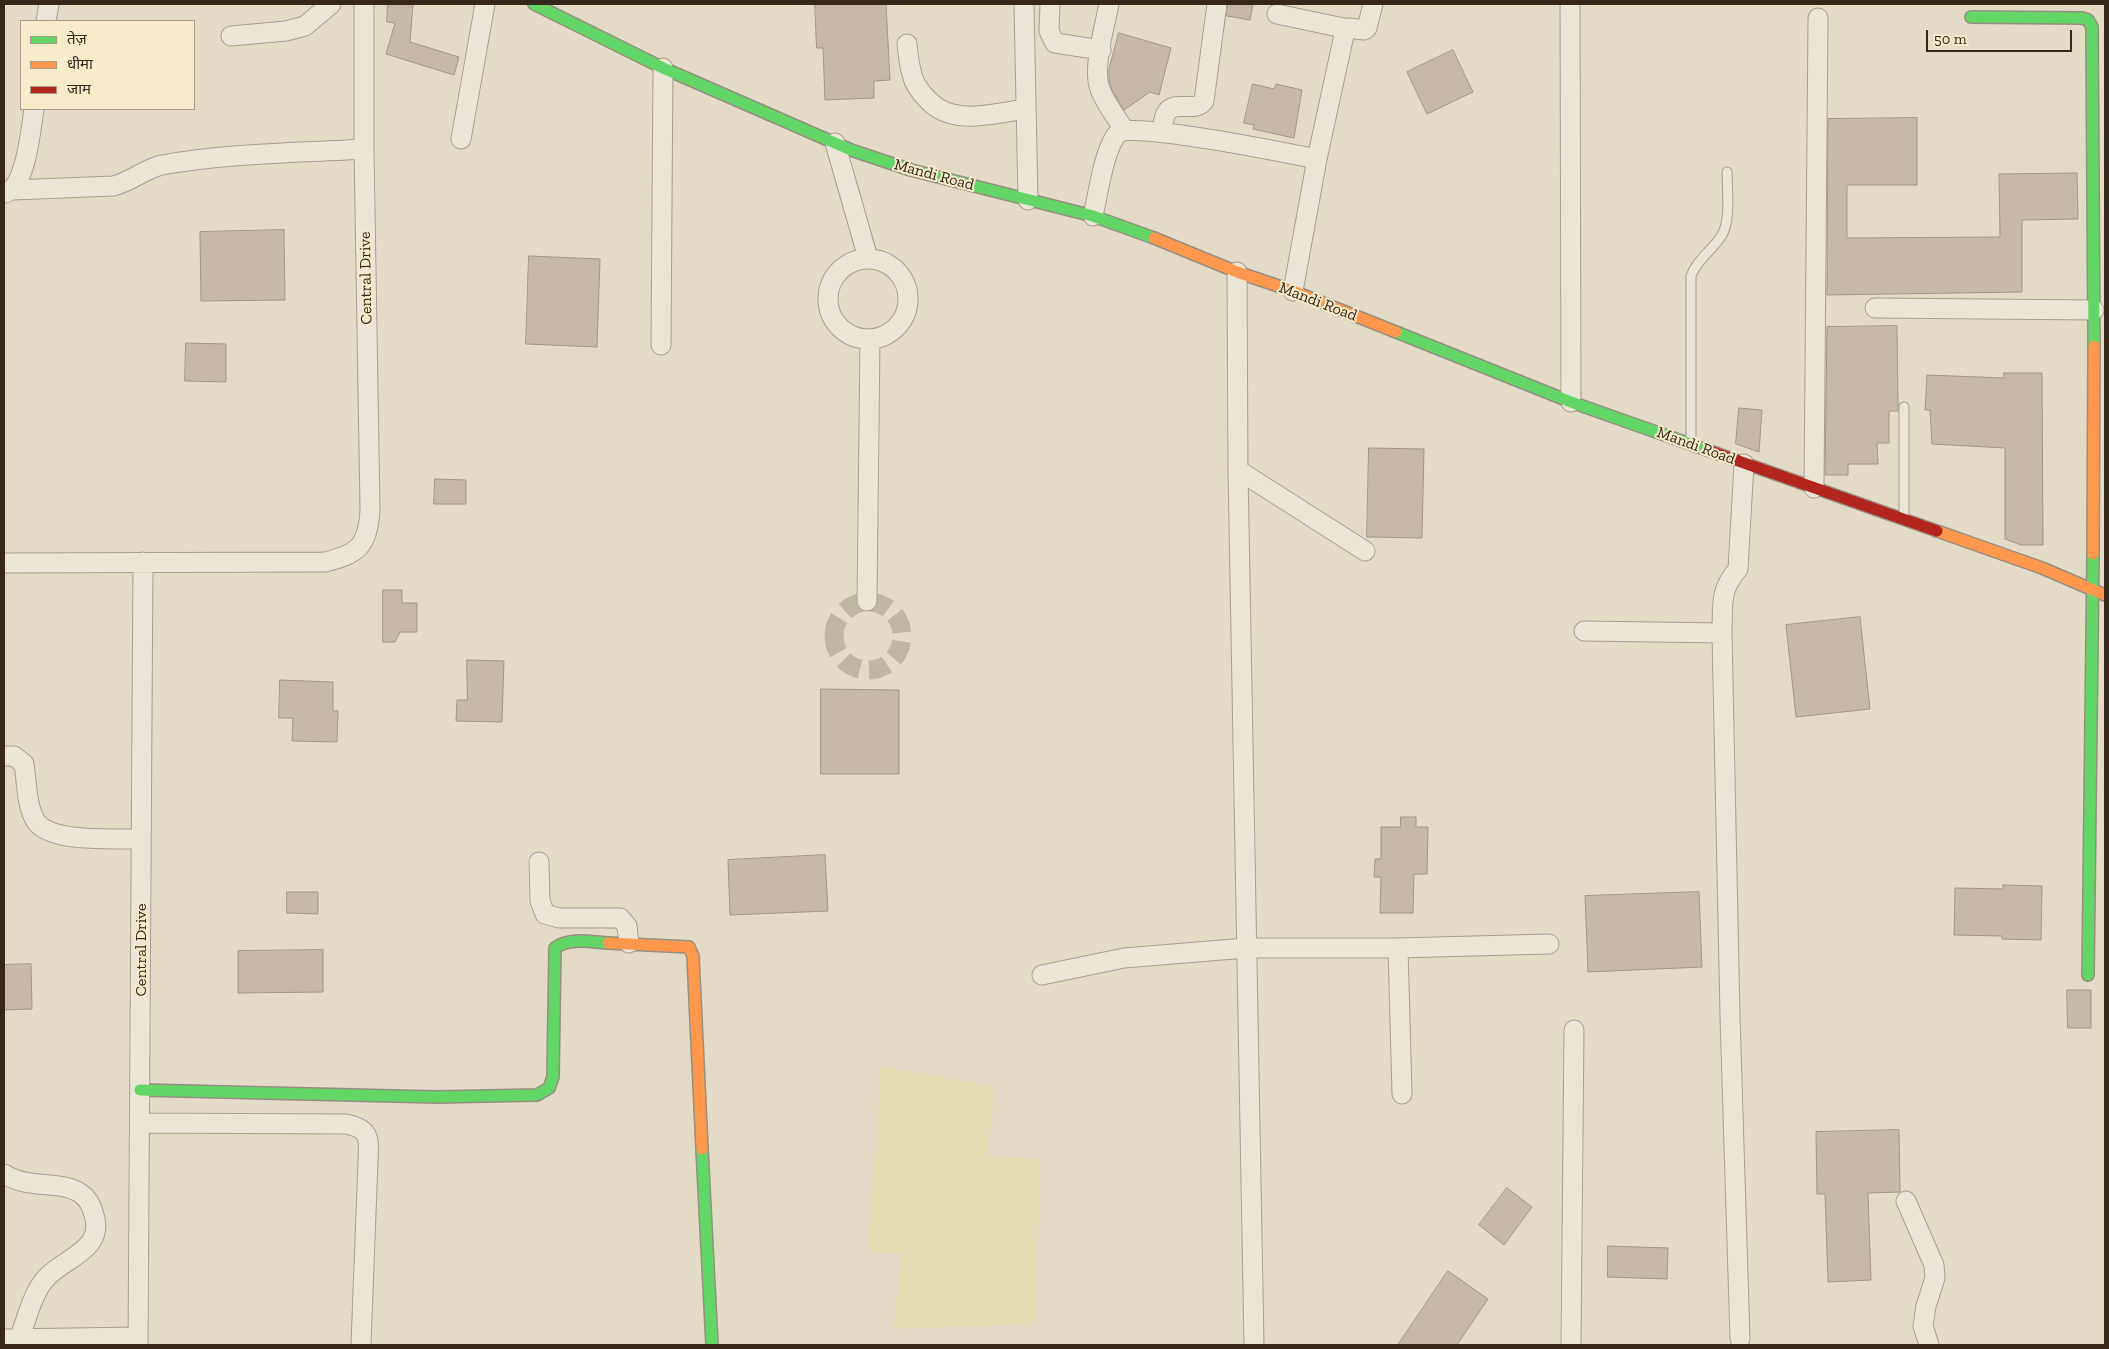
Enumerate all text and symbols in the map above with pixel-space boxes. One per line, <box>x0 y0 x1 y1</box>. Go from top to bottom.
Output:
legend <box>20 20 195 110</box>
scale bar <box>1929 20 2075 52</box>
text: तेज़ <box>67 30 87 48</box>
text: 50 m <box>1934 30 1967 48</box>
text: धीमा <box>67 55 93 73</box>
text: जाम <box>67 80 91 98</box>
street label: Mandi Road <box>892 155 976 195</box>
street label: Central Drive <box>356 231 376 325</box>
street label: Mandi Road <box>1276 278 1360 326</box>
street label: Mandi Road <box>1654 423 1738 469</box>
street label: Central Drive <box>131 904 151 996</box>

